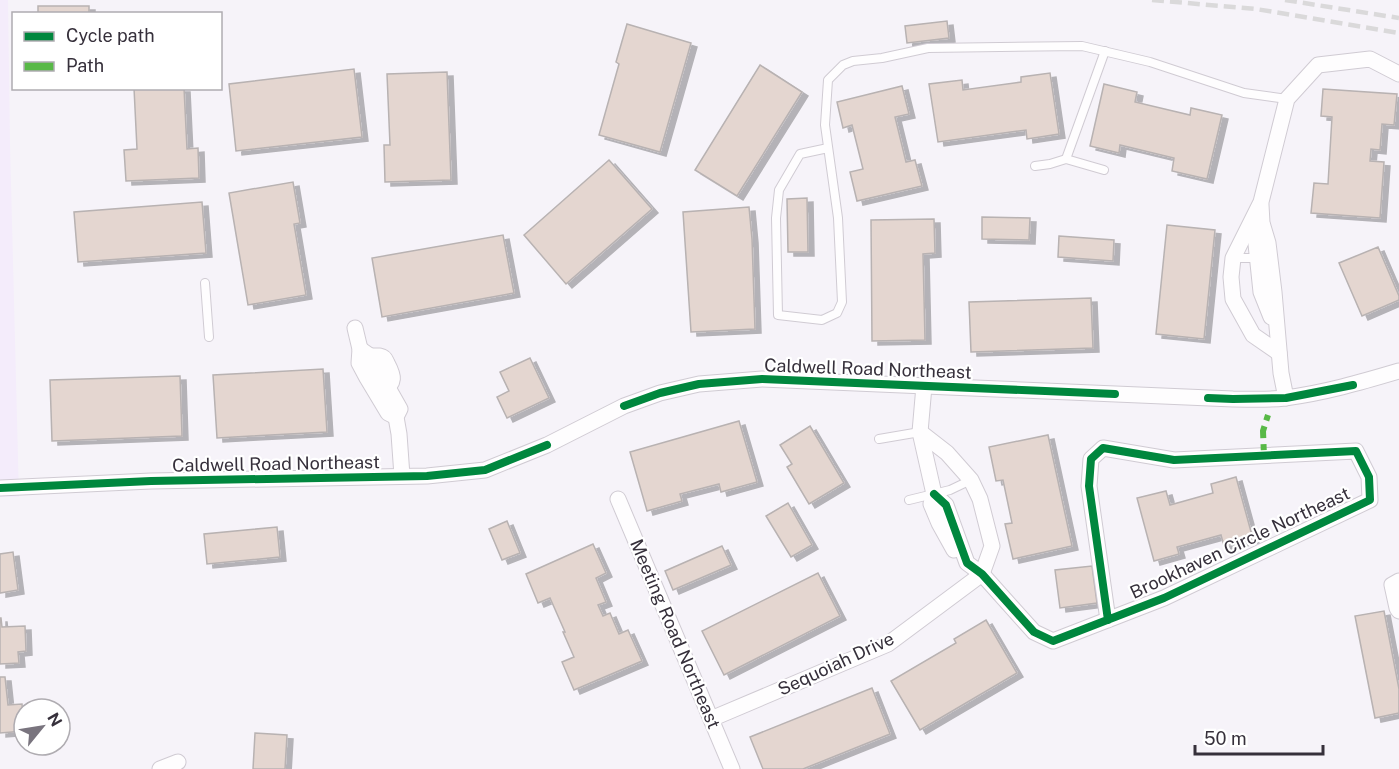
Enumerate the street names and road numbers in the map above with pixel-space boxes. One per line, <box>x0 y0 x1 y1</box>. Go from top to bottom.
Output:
street label: Caldwell Road Northeast <box>764 354 972 383</box>
street label: Caldwell Road Northeast <box>172 451 380 476</box>
street label: Brookhaven Circle Northeast <box>1127 482 1353 603</box>
street label: Meeting Road Northeast <box>626 536 725 732</box>
street label: Sequoiah Drive <box>774 627 897 700</box>

